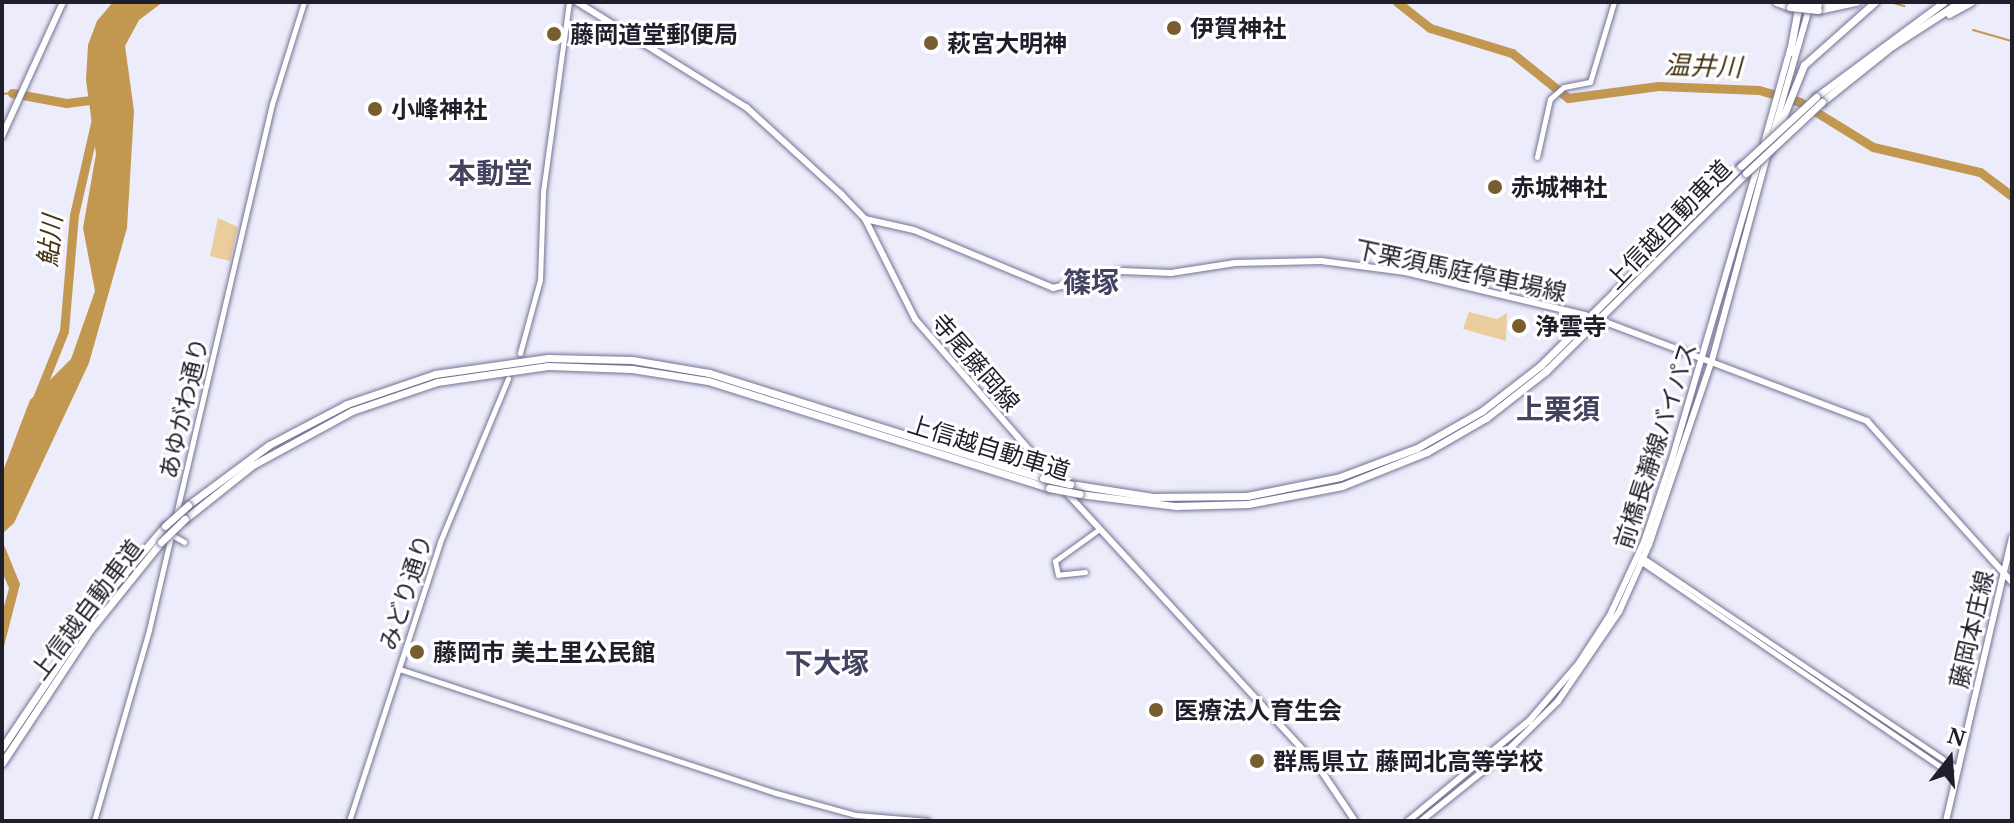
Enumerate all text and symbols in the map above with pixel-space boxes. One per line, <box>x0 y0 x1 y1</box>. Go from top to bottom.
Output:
place label: 伊賀神社 <box>1190 14 1286 42</box>
marker: 伊賀神社 <box>1165 19 1183 37</box>
place label: 藤岡道堂郵便局 <box>570 20 738 48</box>
marker: 藤岡道堂郵便局 <box>545 25 563 43</box>
place label: 萩宮大明神 <box>947 29 1067 57</box>
marker: 萩宮大明神 <box>922 34 940 52</box>
water label: 温井川 <box>1663 49 1743 83</box>
place label: 小峰神社 <box>391 95 487 123</box>
marker: 小峰神社 <box>366 100 384 118</box>
street label: 上信越自動車道 <box>1599 154 1737 294</box>
district label: 本動堂 <box>448 155 532 189</box>
place label: 赤城神社 <box>1511 173 1607 201</box>
marker: 赤城神社 <box>1486 178 1504 196</box>
water label: 鮎川 <box>32 214 68 268</box>
street label: 下栗須馬庭停車場線 <box>1352 233 1570 307</box>
district label: 篠塚 <box>1063 264 1119 298</box>
street label: 寺尾藤岡線 <box>926 307 1026 417</box>
place label: 浄雲寺 <box>1535 312 1607 340</box>
marker: 浄雲寺 <box>1510 317 1528 335</box>
street label: あゆがわ通り <box>153 335 213 481</box>
street label: 前橋長瀞線バイパス <box>1608 338 1702 552</box>
district label: 上栗須 <box>1516 391 1600 425</box>
street label: 上信越自動車道 <box>904 409 1074 485</box>
street label: みどり通り <box>373 530 437 654</box>
street label: 上信越自動車道 <box>24 533 148 685</box>
street label: 藤岡本庄線 <box>1943 567 1999 691</box>
place label: 藤岡市 美土里公民館 <box>433 638 655 666</box>
marker: 藤岡市 美土里公民館 <box>408 643 426 661</box>
district label: 下大塚 <box>785 645 869 679</box>
place label: 医療法人育生会 <box>1174 696 1342 724</box>
marker: 医療法人育生会 <box>1145 699 1167 721</box>
north arrow <box>1910 719 1990 799</box>
text: N <box>1944 719 1970 753</box>
place label: 群馬県立 藤岡北高等学校 <box>1273 747 1543 775</box>
marker: 群馬県立 藤岡北高等学校 <box>1248 752 1266 770</box>

